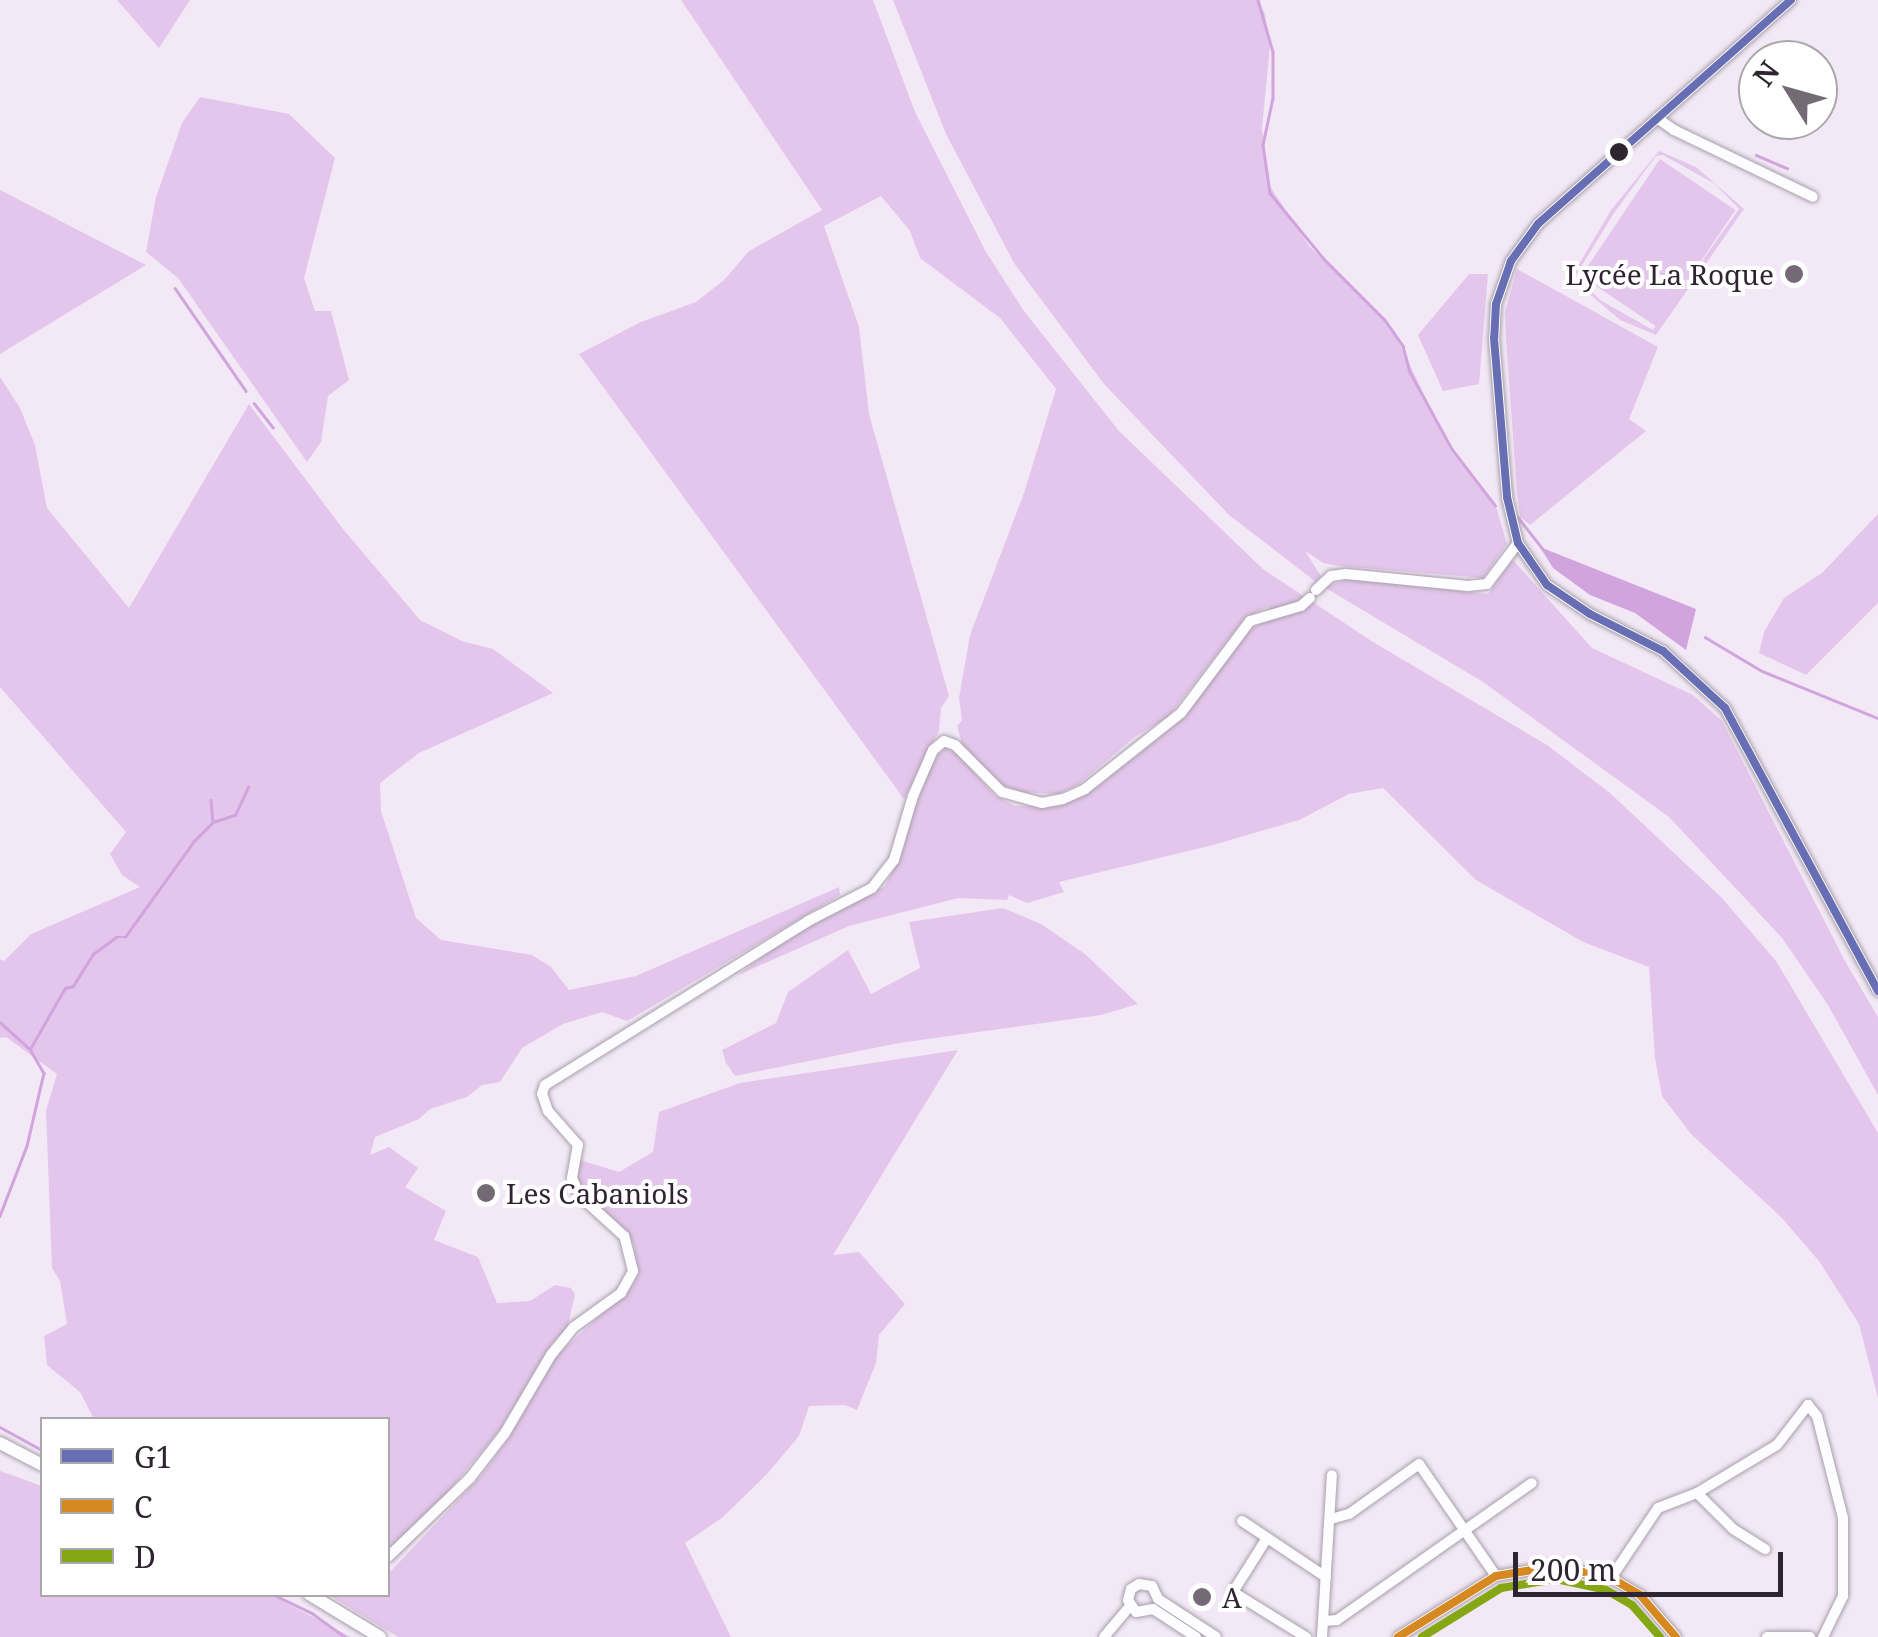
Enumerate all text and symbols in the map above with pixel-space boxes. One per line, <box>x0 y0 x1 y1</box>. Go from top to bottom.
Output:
north arrow <box>1738 40 1838 140</box>
text: N <box>1744 53 1787 93</box>
unlabelled marker <box>1609 142 1629 162</box>
place label: Lycée La Roque <box>1566 257 1774 291</box>
marker: Lycée La Roque <box>1783 263 1805 285</box>
place label: Les Cabaniols <box>506 1176 689 1210</box>
marker: Les Cabaniols <box>475 1182 497 1204</box>
legend <box>40 1417 390 1597</box>
text: G1 <box>134 1436 172 1477</box>
text: C <box>134 1486 152 1527</box>
scale bar <box>1518 1532 1788 1594</box>
text: D <box>134 1536 156 1577</box>
text: 200 m <box>1530 1549 1616 1590</box>
place label: A <box>1222 1580 1242 1614</box>
marker: A <box>1191 1586 1213 1608</box>

